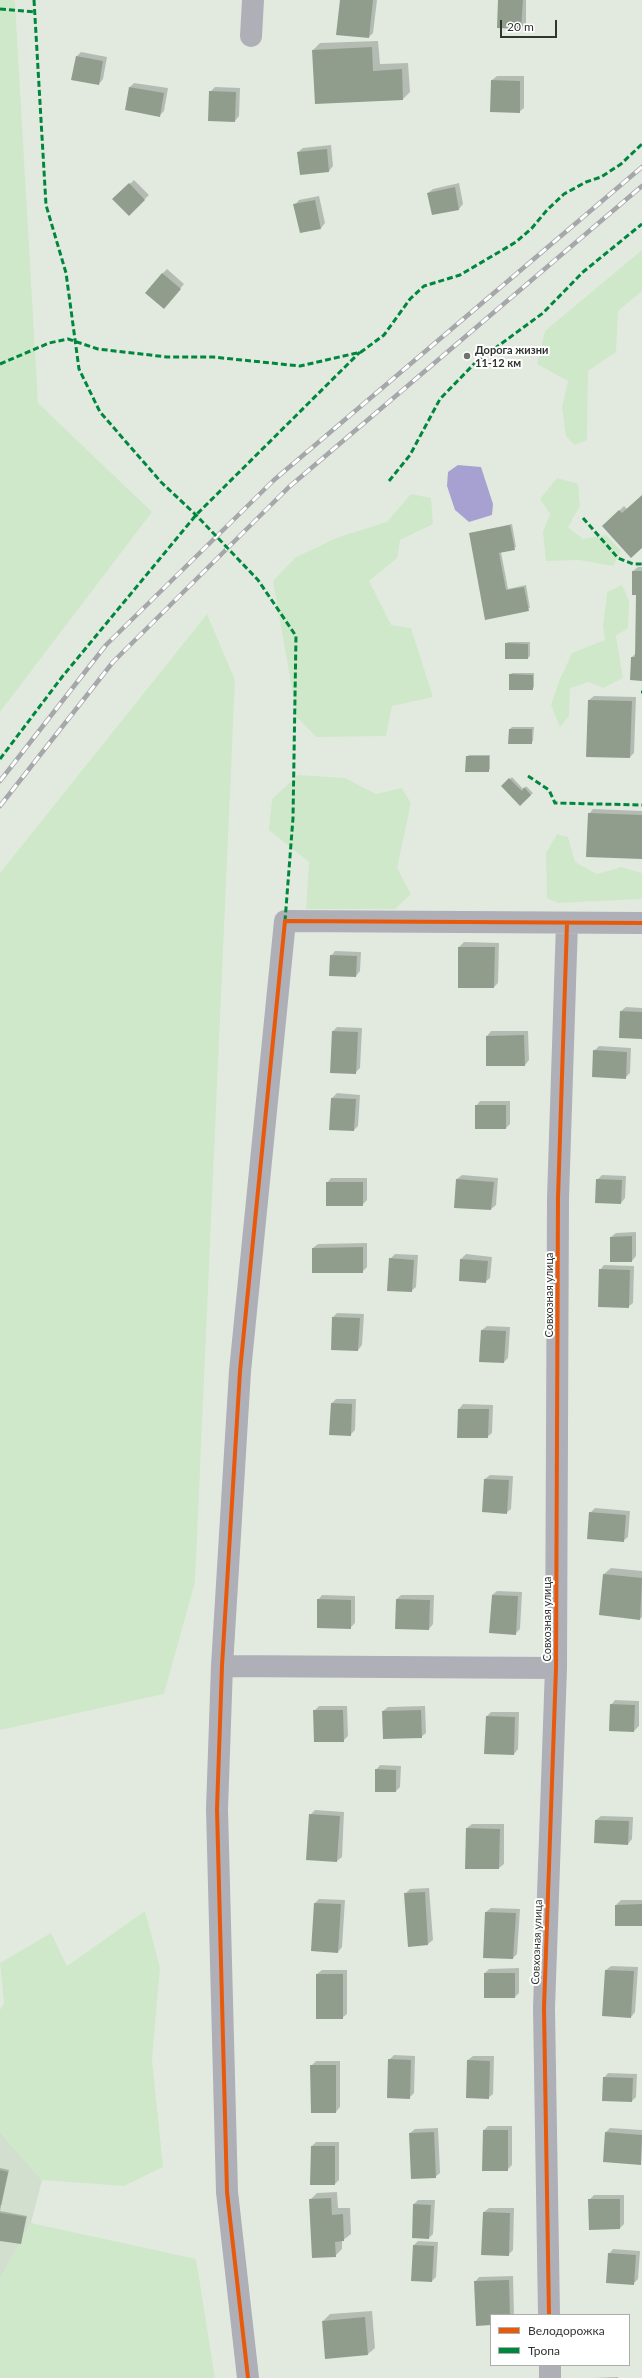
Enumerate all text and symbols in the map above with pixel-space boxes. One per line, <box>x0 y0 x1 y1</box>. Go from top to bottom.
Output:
scale bar <box>502 12 559 38</box>
text: 20 m <box>507 19 534 34</box>
place label: Дорога жизни 11-12 км <box>475 343 548 369</box>
marker: Дорога жизни 11-12 км <box>462 351 472 361</box>
street label: Совхозная улица <box>542 1252 556 1338</box>
street label: Совхозная улица <box>540 1576 554 1662</box>
street label: Совхозная улица <box>529 1899 545 1985</box>
legend <box>490 2314 630 2366</box>
text: Велодорожка <box>528 2323 605 2338</box>
text: Тропа <box>528 2343 560 2358</box>

